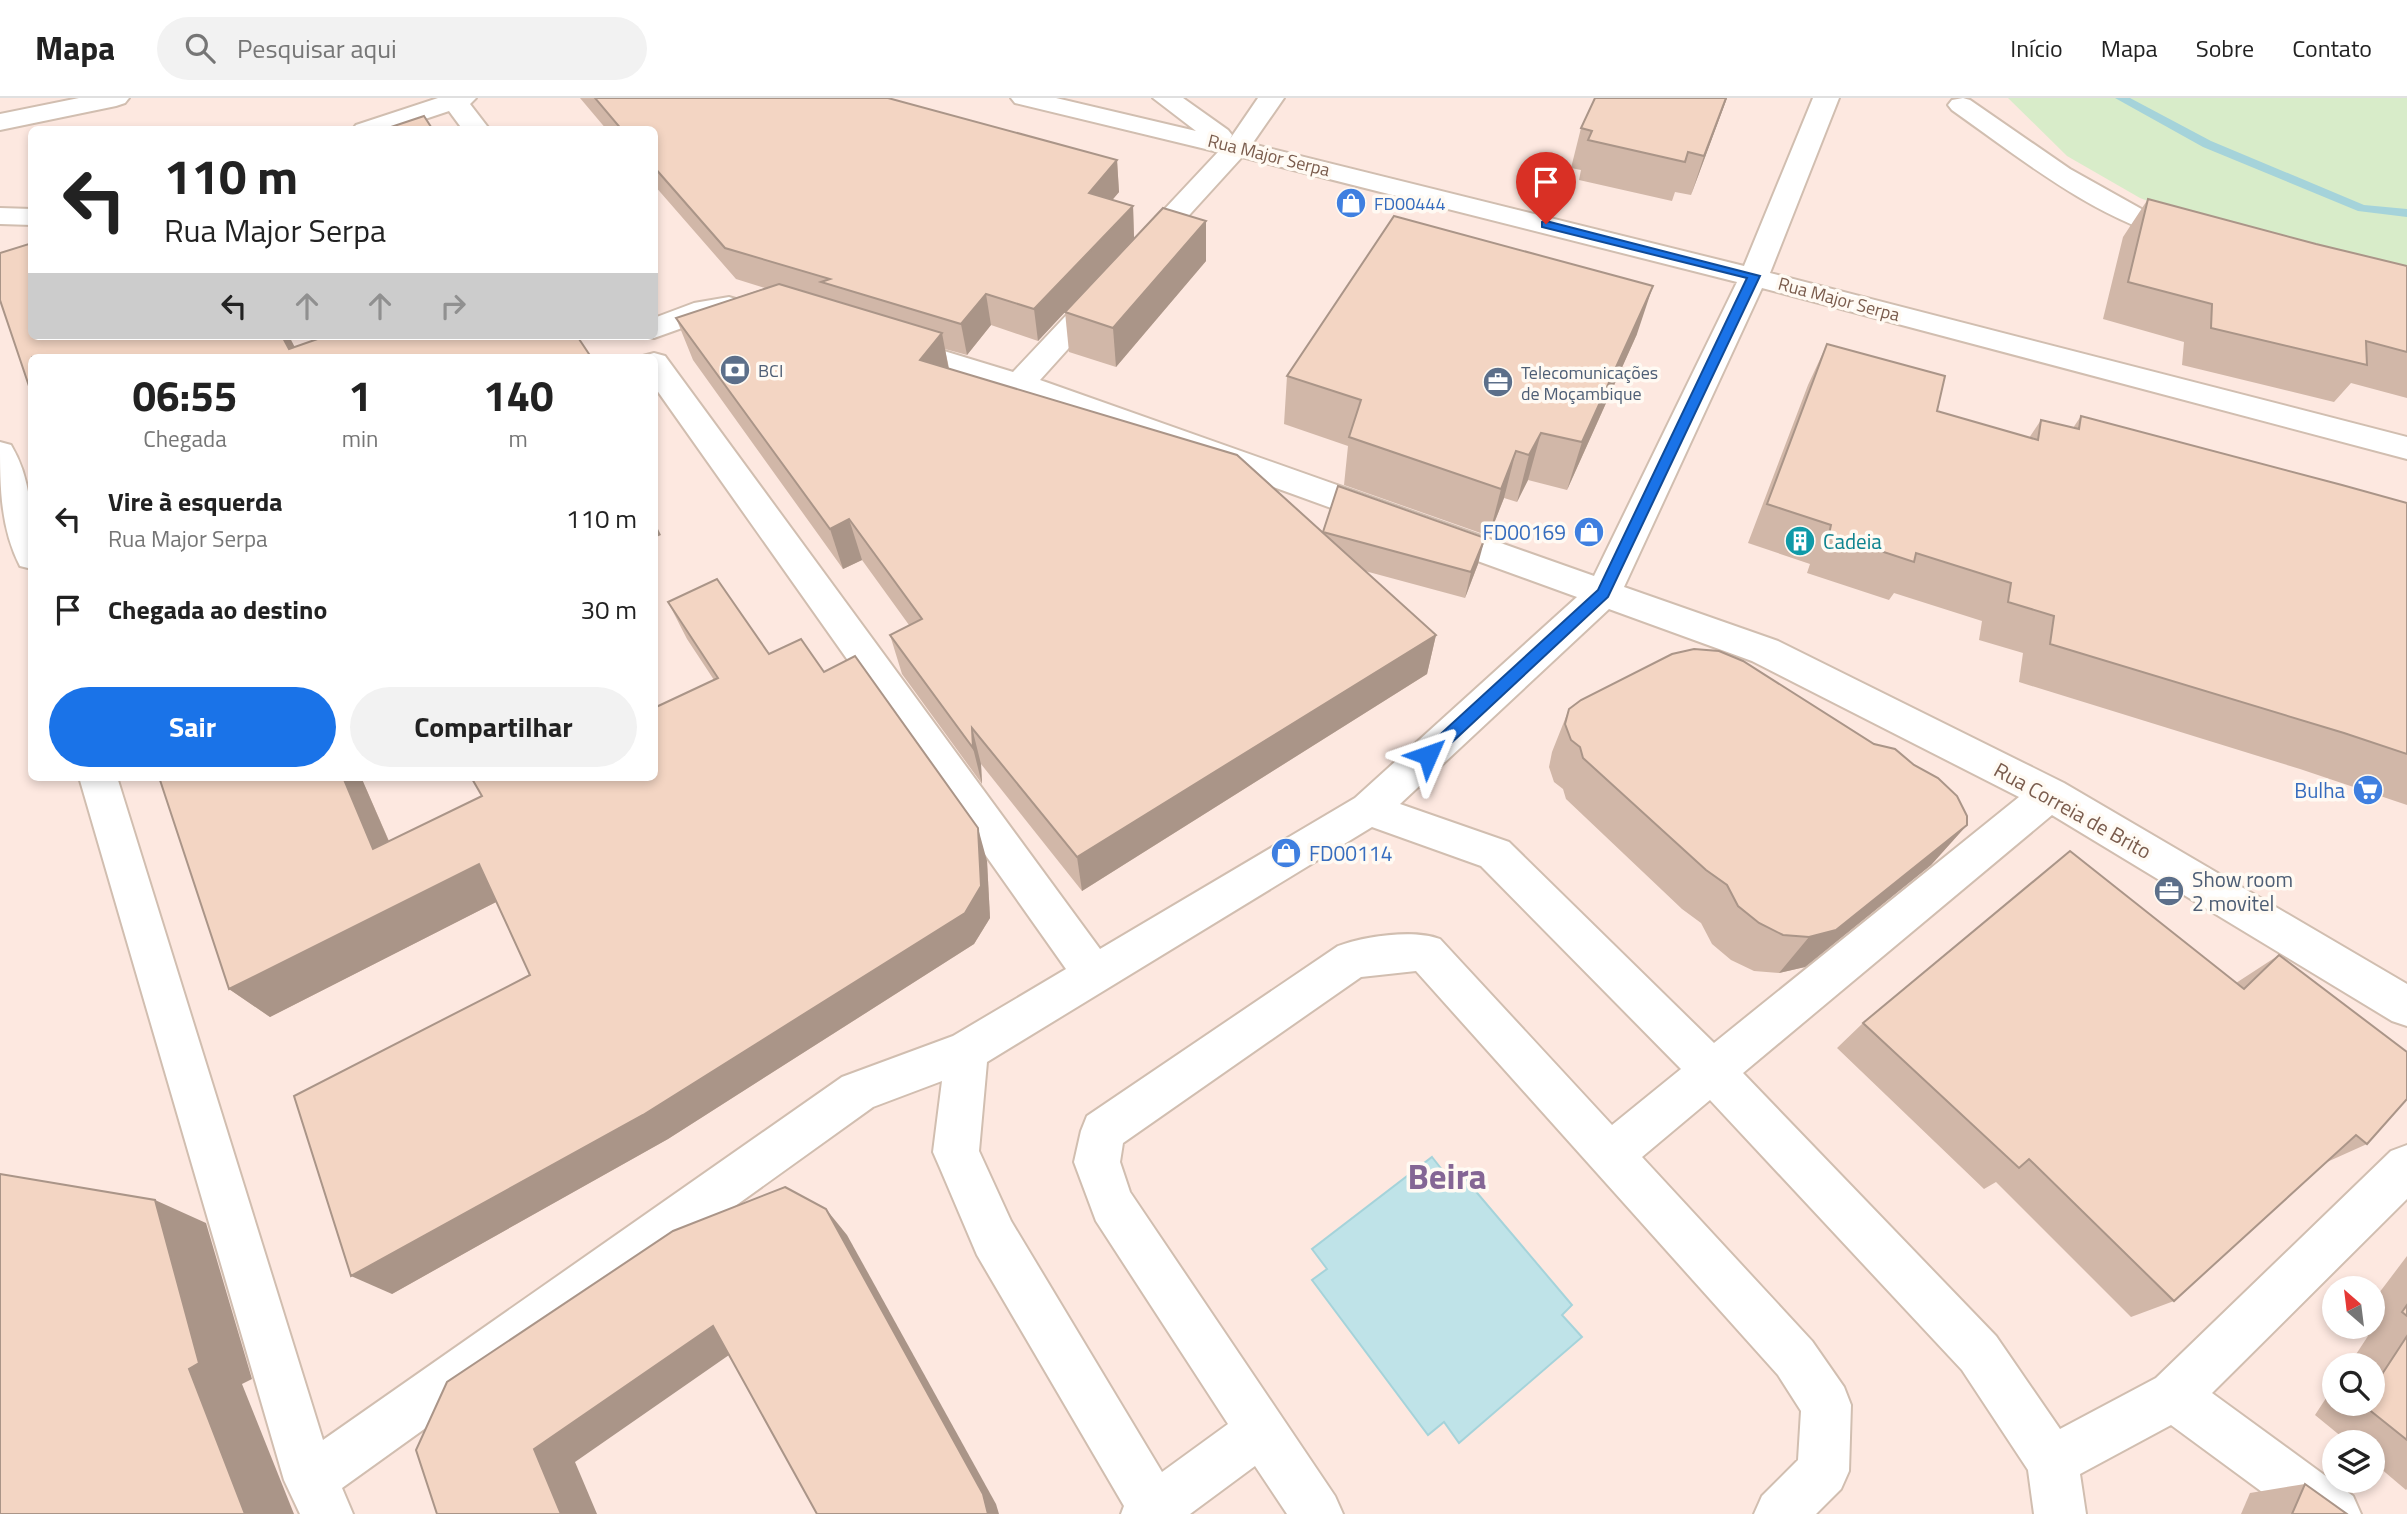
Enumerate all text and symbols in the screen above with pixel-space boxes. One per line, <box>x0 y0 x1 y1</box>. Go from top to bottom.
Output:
search box <box>157 17 647 80</box>
text: Mapa <box>35 23 115 73</box>
icon: search <box>181 29 219 67</box>
text: Pesquisar aqui <box>237 29 397 68</box>
text: Início <box>2010 30 2063 66</box>
text: Mapa <box>2101 30 2158 66</box>
text: Sobre <box>2196 30 2254 66</box>
text: Contato <box>2292 30 2372 66</box>
street label: Rua Major Serpa <box>1205 127 1333 183</box>
text: 110 m <box>164 138 298 213</box>
pin <box>1516 152 1576 224</box>
icon: left <box>49 154 140 245</box>
icon: arrive <box>1527 163 1565 201</box>
shop icon: FD00444 <box>1334 186 1368 220</box>
place label: FD00444 <box>1374 190 1445 217</box>
text: Rua Major Serpa <box>164 206 386 254</box>
street label: Rua Major Serpa <box>1775 270 1903 328</box>
icon: left <box>215 287 253 325</box>
icon: ahead <box>288 287 326 325</box>
icon: ahead <box>361 287 399 325</box>
icon: right <box>434 287 472 325</box>
bank icon: BCI <box>718 353 752 387</box>
place label: BCI <box>758 357 783 384</box>
place label: Telecomunicações de Moçambique <box>1521 359 1658 407</box>
text: 06:55 <box>132 363 237 427</box>
text: 1 <box>348 363 372 427</box>
text: 140 <box>483 363 553 427</box>
office icon: Telecomunicações de Moçambique <box>1481 365 1515 399</box>
text: Chegada <box>143 421 227 456</box>
text: min <box>342 421 378 456</box>
text: m <box>509 421 528 456</box>
text: Vire à esquerda <box>108 482 283 521</box>
text: 110 m <box>566 499 637 538</box>
icon: left <box>49 500 87 538</box>
shop icon: FD00169 <box>1572 515 1606 549</box>
place label: FD00169 <box>1483 516 1566 548</box>
text: Rua Major Serpa <box>108 521 268 556</box>
building icon: Cadeia <box>1783 524 1817 558</box>
place label: Cadeia <box>1823 525 1882 557</box>
text: Chegada ao destino <box>108 590 327 629</box>
text: 30 m <box>580 590 637 629</box>
icon: arrive <box>49 591 87 629</box>
button: Sair <box>49 687 336 767</box>
button: Compartilhar <box>350 687 637 767</box>
position arrow <box>1391 718 1465 792</box>
street label: Rua Correia de Brito <box>1988 753 2158 867</box>
supermarket icon: Bulha <box>2351 773 2385 807</box>
place label: Bulha <box>2294 774 2345 806</box>
shop icon: FD00114 <box>1269 836 1303 870</box>
place label: FD00114 <box>1309 837 1392 869</box>
place label: Show room 2 movitel <box>2192 863 2293 919</box>
office icon: Show room 2 movitel <box>2152 874 2186 908</box>
district label: Beira <box>1407 1149 1487 1203</box>
north arrow <box>2322 1276 2385 1339</box>
map controls <box>2322 1276 2385 1493</box>
button: search <box>2322 1353 2385 1416</box>
button: layers <box>2322 1430 2385 1493</box>

